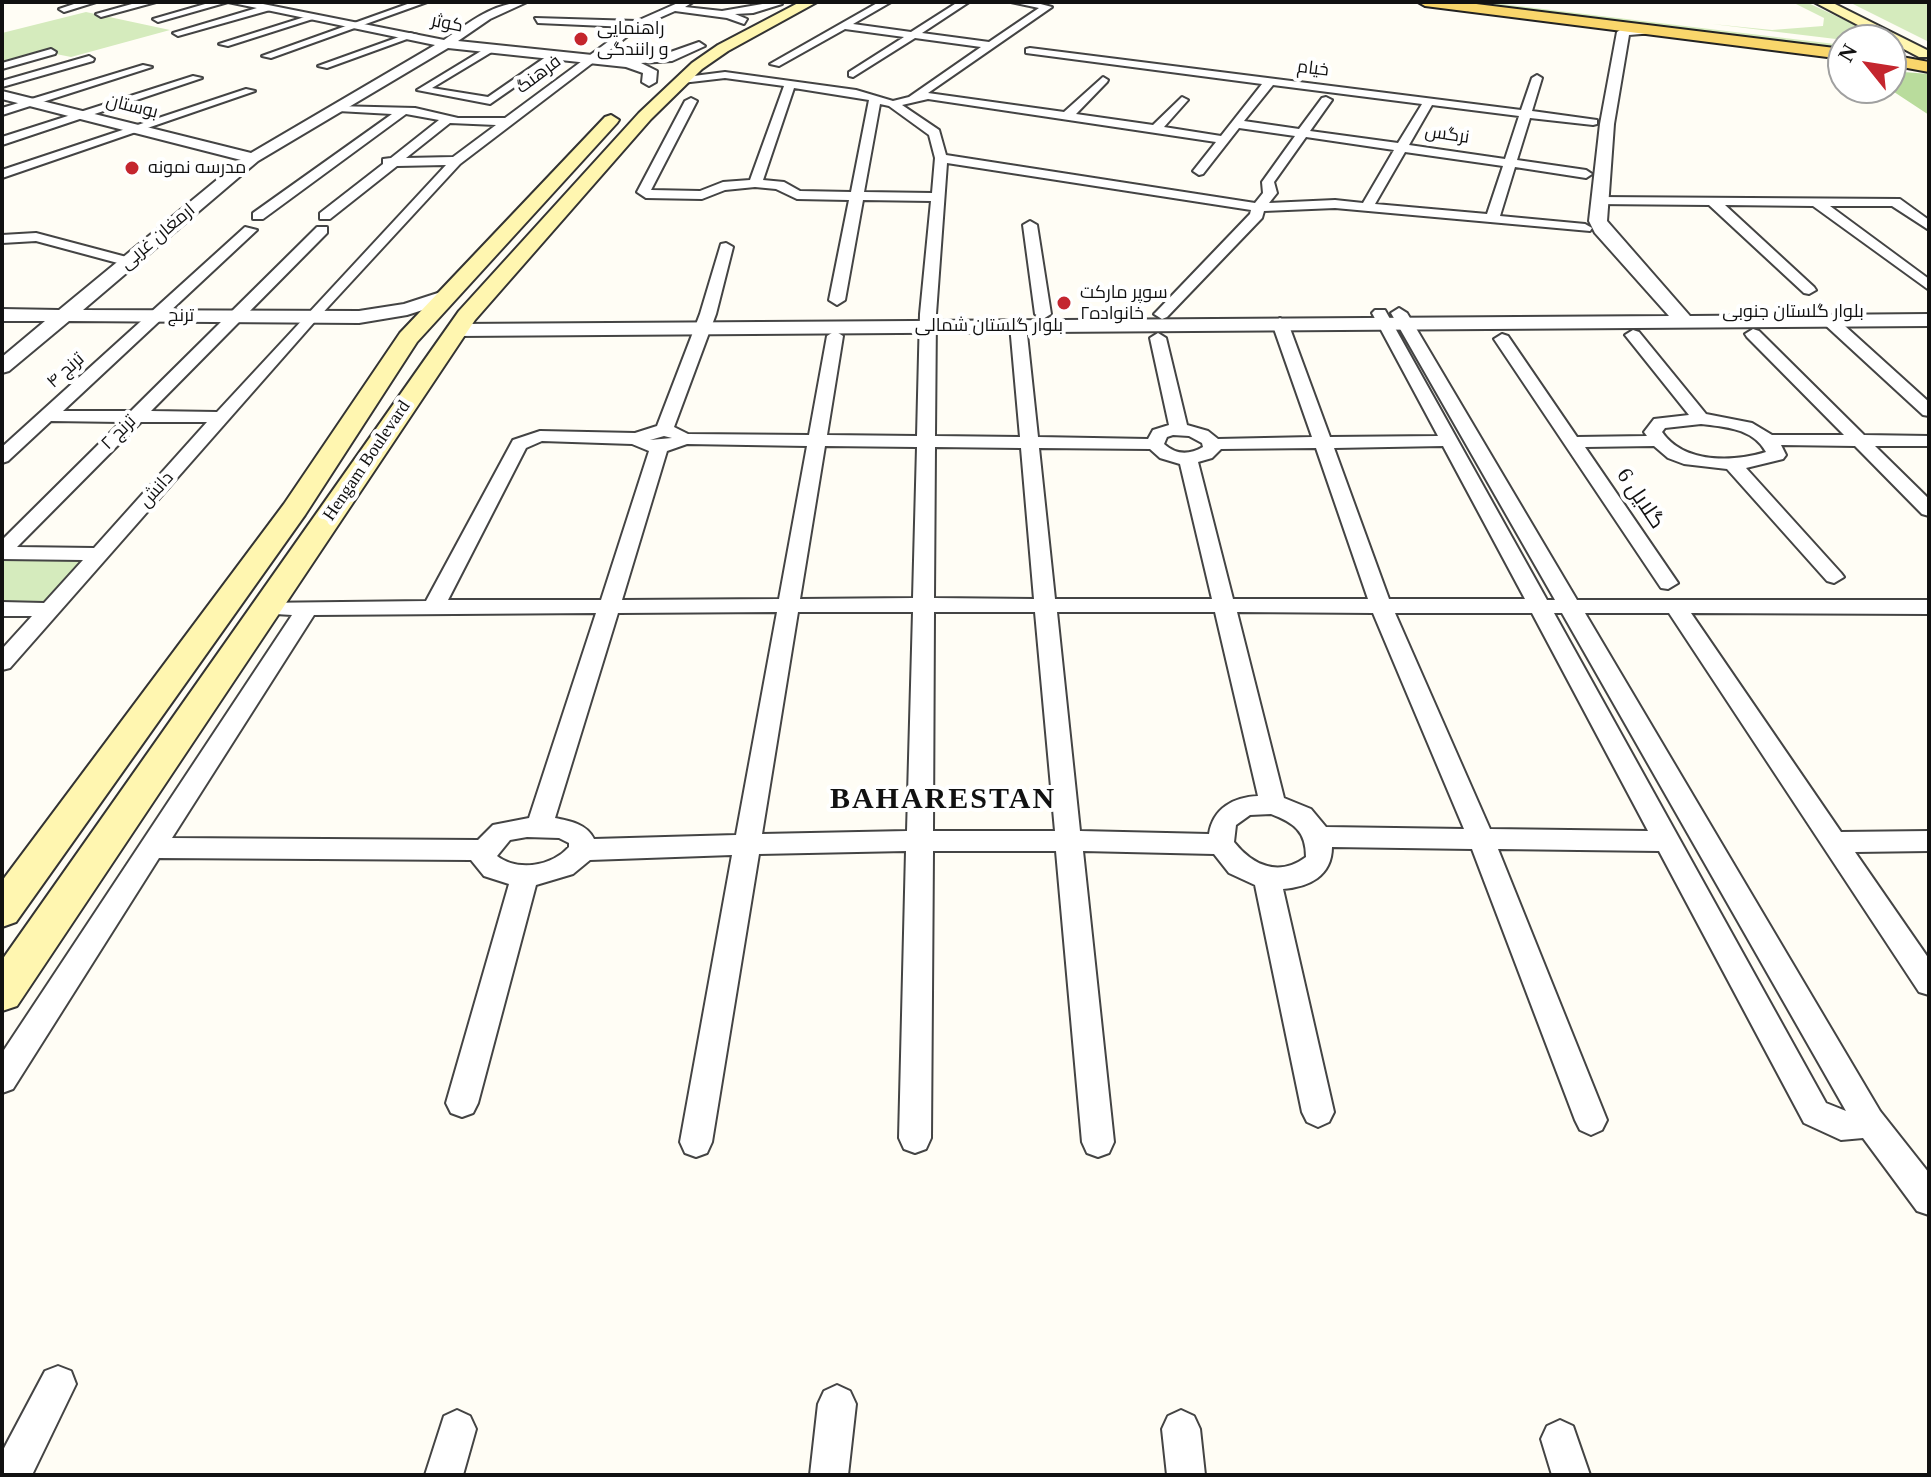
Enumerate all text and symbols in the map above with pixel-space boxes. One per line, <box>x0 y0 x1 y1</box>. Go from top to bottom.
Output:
street label: کوثر <box>429 10 465 38</box>
place label: راهنمایی و رانندگی <box>597 18 669 60</box>
north arrow <box>1827 24 1907 104</box>
marker: راهنمایی و رانندگی <box>572 30 590 48</box>
text: N <box>1833 40 1862 66</box>
street label: فرهنگ <box>512 51 566 99</box>
street label: خیام <box>1296 56 1330 82</box>
street label: بوستان <box>104 90 160 124</box>
street label: نرگس <box>1423 121 1471 149</box>
place label: مدرسه نمونه <box>148 157 246 179</box>
marker: مدرسه نمونه <box>123 159 141 177</box>
street label: ارمغان غربی <box>116 199 200 275</box>
place label: سوپر ماركت خانواده٢ <box>1080 282 1168 324</box>
marker: سوپر ماركت خانواده٢ <box>1055 294 1073 312</box>
street label: بلوار گلستان جنوبی <box>1722 301 1864 323</box>
street label: ترنج <box>168 305 194 327</box>
street label: بلوار گلستان شمالی <box>915 315 1063 337</box>
street label: ترنج ۴ <box>43 349 89 393</box>
street label: Hengam Boulevard <box>319 397 415 525</box>
street label: ترنج ۲ <box>97 411 141 455</box>
street label: گلایل 6 <box>1610 464 1670 534</box>
street label: دانش <box>135 468 179 512</box>
district label: BAHARESTAN <box>830 782 1056 818</box>

